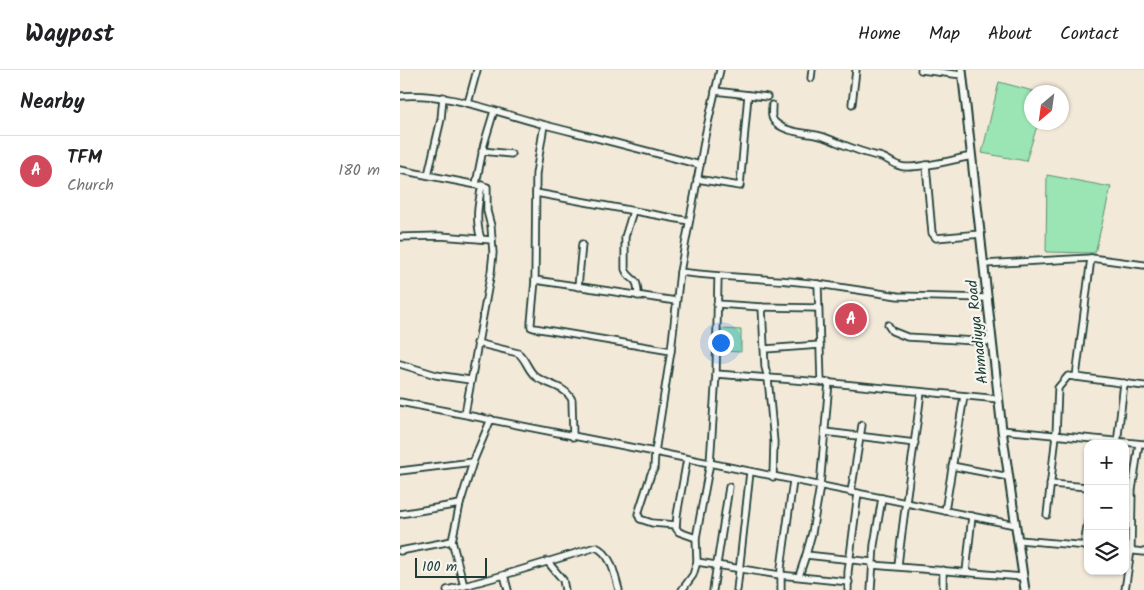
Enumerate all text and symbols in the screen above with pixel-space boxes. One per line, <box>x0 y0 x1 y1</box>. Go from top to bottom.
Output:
text: Waypost <box>25 15 114 54</box>
text: Home <box>858 20 901 49</box>
text: Map <box>929 20 960 49</box>
text: About <box>988 20 1032 49</box>
text: Contact <box>1060 20 1119 49</box>
north arrow <box>1024 85 1069 130</box>
text: Nearby <box>20 86 85 119</box>
text: TFM <box>67 143 102 173</box>
text: A <box>31 158 41 183</box>
text: 180 m <box>338 158 380 183</box>
text: Church <box>67 173 114 198</box>
street label: Ahmadiyya Road <box>961 278 995 385</box>
pin: A <box>835 300 867 338</box>
your location <box>708 330 734 356</box>
map controls <box>1084 440 1129 575</box>
button: + <box>1084 440 1129 485</box>
button: − <box>1084 485 1129 530</box>
button: layers <box>1084 530 1129 575</box>
scale bar <box>415 555 488 578</box>
text: 100 m <box>422 556 457 578</box>

